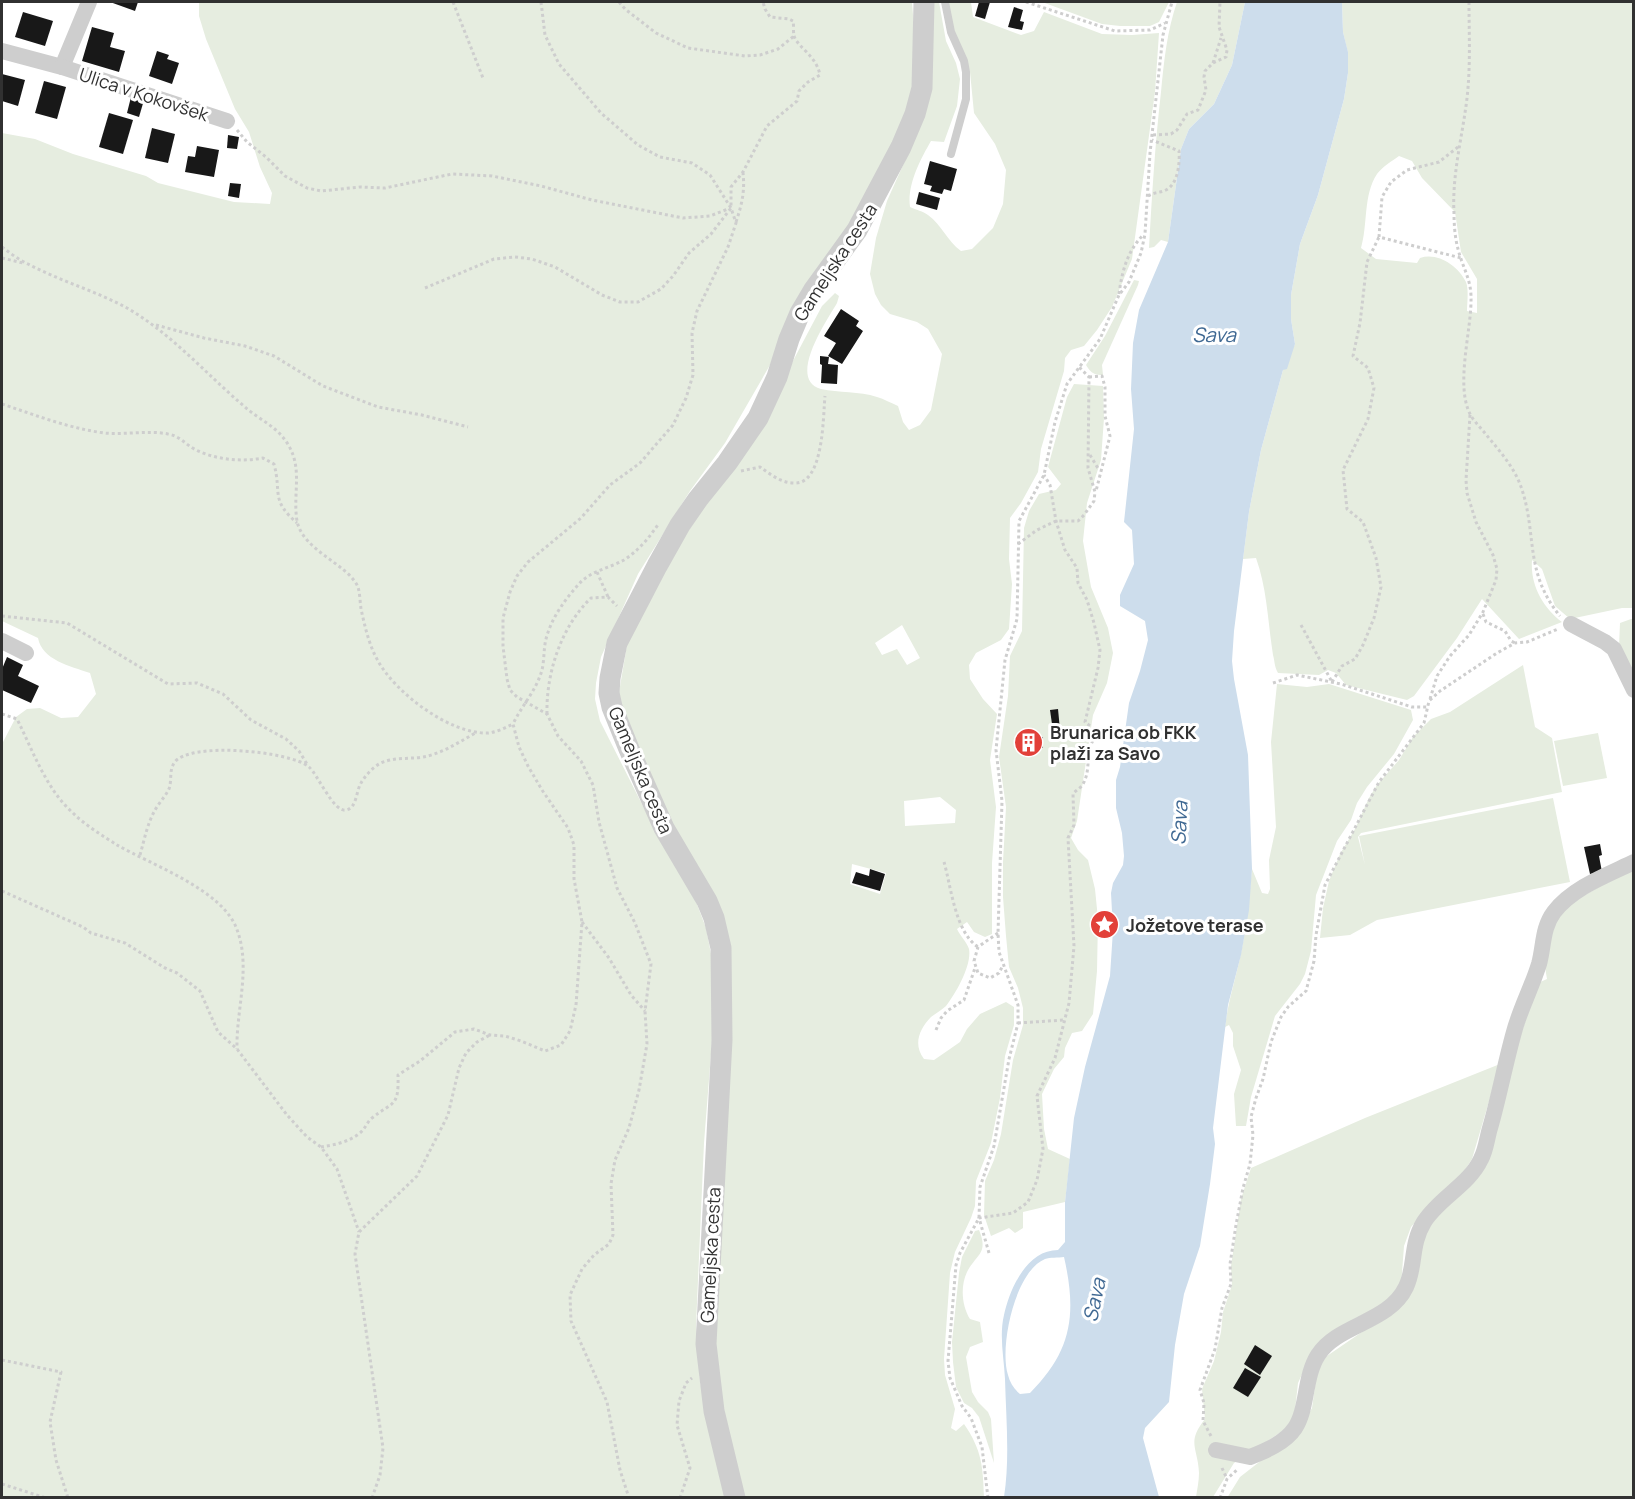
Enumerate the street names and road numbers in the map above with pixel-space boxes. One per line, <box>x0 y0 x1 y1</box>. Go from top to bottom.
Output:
street label: Ulica v Kokovšek <box>76 62 213 127</box>
street label: Gameljska cesta <box>788 198 882 326</box>
street label: Gameljska cesta <box>603 703 679 837</box>
street label: Gameljska cesta <box>694 1186 726 1324</box>

